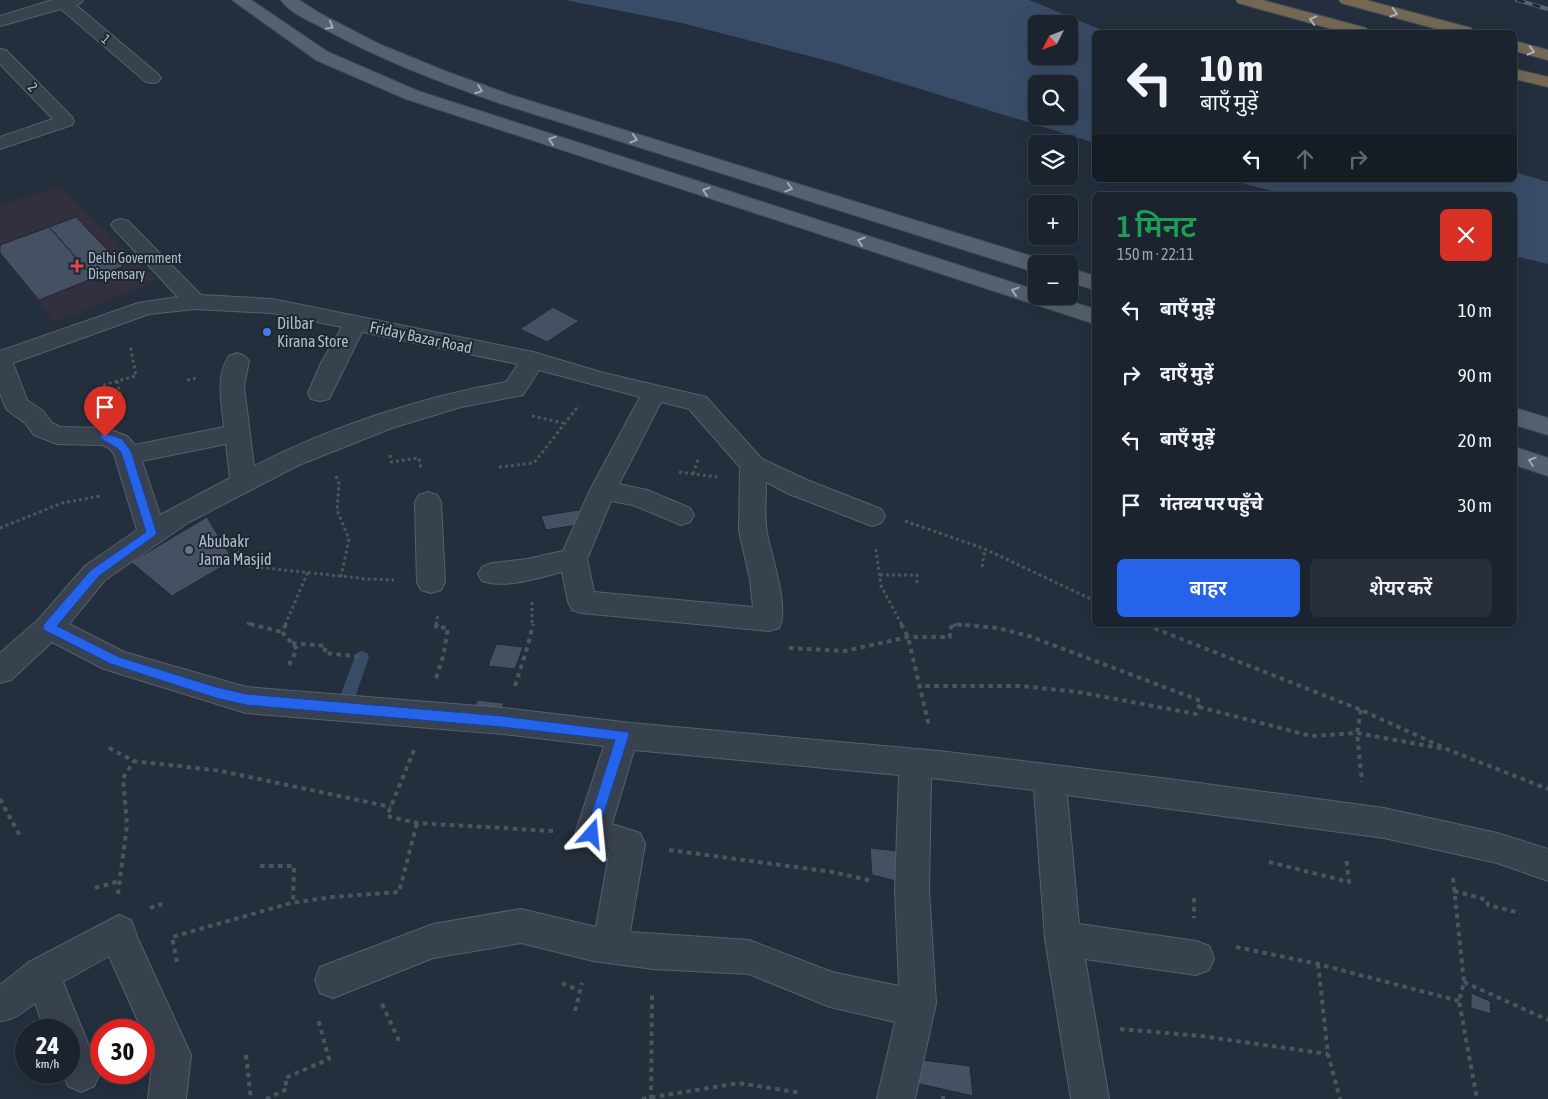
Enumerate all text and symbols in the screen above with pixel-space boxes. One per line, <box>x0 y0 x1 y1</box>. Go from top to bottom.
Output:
one-way arrow <box>1390 7 1399 18</box>
north arrow <box>1028 15 1078 65</box>
map controls <box>1028 15 1078 305</box>
one-way arrow <box>1309 15 1318 26</box>
one-way arrow <box>325 19 334 29</box>
street label: 1 <box>98 31 114 47</box>
one-way arrow <box>1527 45 1535 55</box>
text: 10 m <box>1200 48 1263 88</box>
icon: left <box>1117 50 1182 115</box>
button: search <box>1028 75 1078 125</box>
street label: 2 <box>25 79 41 95</box>
one-way arrow <box>474 84 483 94</box>
text: बाएँ मुड़ें <box>1200 89 1258 115</box>
one-way arrow <box>629 134 638 144</box>
button: layers <box>1028 135 1078 185</box>
one-way arrow <box>548 136 556 146</box>
icon: left <box>1238 145 1266 173</box>
icon: ahead <box>1291 145 1319 173</box>
icon: right <box>1344 145 1372 173</box>
one-way arrow <box>784 182 793 192</box>
one-way arrow <box>703 186 711 196</box>
button: + <box>1028 195 1078 245</box>
text: 1 मिनट <box>1117 209 1196 243</box>
button: close <box>1440 209 1492 261</box>
one-way arrow <box>857 237 866 247</box>
text: 150 m · 22:11 <box>1117 245 1194 263</box>
place label: Delhi Government Dispensary <box>88 250 182 282</box>
button: − <box>1028 255 1078 305</box>
marker: Delhi Government Dispensary <box>70 259 84 273</box>
one-way arrow <box>1012 287 1020 297</box>
icon: left <box>1117 296 1145 324</box>
text: बाएँ मुड़ें <box>1160 297 1215 319</box>
text: 10 m <box>1458 299 1492 321</box>
place label: Dilbar Kirana Store <box>277 314 348 350</box>
street label: Friday Bazar Road <box>368 317 474 358</box>
marker: Dilbar Kirana Store <box>261 326 273 338</box>
icon: right <box>1117 361 1145 389</box>
text: दाएँ मुड़ें <box>1160 362 1214 384</box>
text: 90 m <box>1458 364 1492 386</box>
pin <box>84 386 126 437</box>
icon: arrive <box>91 393 119 421</box>
icon: left <box>1117 426 1145 454</box>
text: बाएँ मुड़ें <box>1160 427 1215 449</box>
text: 20 m <box>1458 429 1492 451</box>
one-way arrow <box>1528 457 1536 467</box>
icon: arrive <box>1117 491 1145 519</box>
text: गंतव्य पर पहुँचे <box>1160 492 1263 514</box>
text: 30 m <box>1458 494 1492 516</box>
place label: Abubakr Jama Masjid <box>199 532 271 569</box>
marker: Abubakr Jama Masjid <box>183 544 195 556</box>
button: बाहर <box>1117 559 1300 617</box>
button: शेयर करें <box>1310 559 1492 617</box>
position arrow <box>565 807 617 859</box>
speed limit sign: 30 <box>90 1019 155 1084</box>
text: 24 <box>36 1031 59 1059</box>
text: km/h <box>36 1057 59 1071</box>

